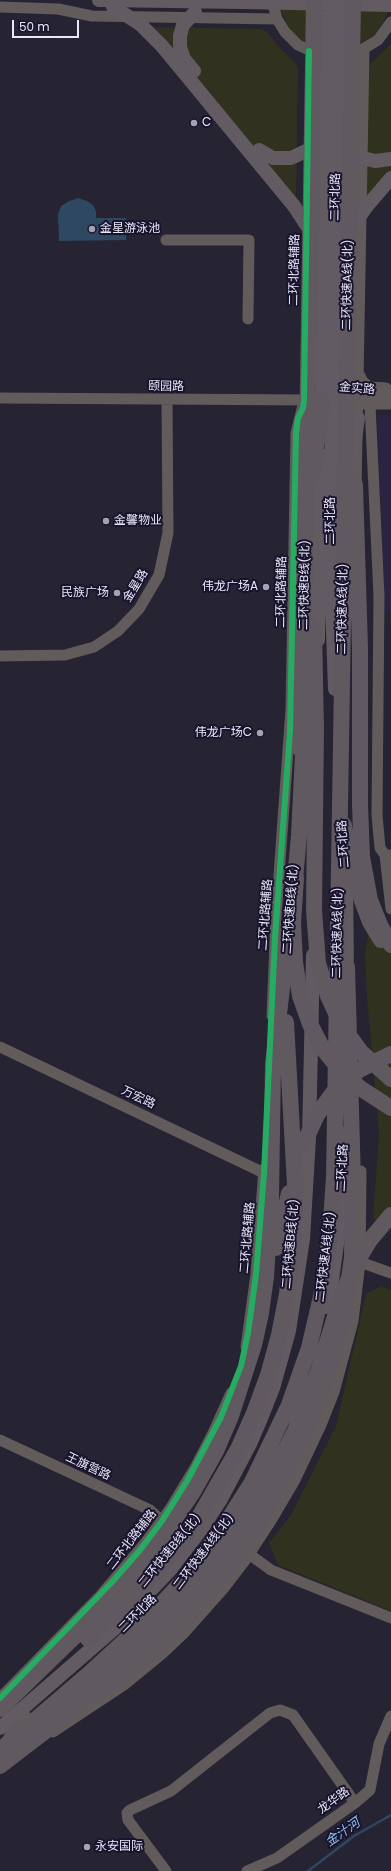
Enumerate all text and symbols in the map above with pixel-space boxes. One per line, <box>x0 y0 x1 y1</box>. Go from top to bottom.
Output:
scale bar <box>14 12 81 38</box>
text: 50 m <box>19 18 50 35</box>
place label: C <box>202 116 211 130</box>
marker: C <box>189 118 199 128</box>
street label: 二环北路 <box>328 173 344 221</box>
place label: 金星游泳池 <box>100 222 160 236</box>
marker: 金星游泳池 <box>87 224 97 234</box>
street label: 二环北路辅路 <box>287 234 303 306</box>
street label: 二环快速A线(北) <box>340 239 356 331</box>
street label: 颐园路 <box>148 379 184 395</box>
street label: 金实路 <box>338 380 376 398</box>
street label: 二环北路 <box>324 497 338 545</box>
place label: 金馨物业 <box>114 514 162 528</box>
marker: 金馨物业 <box>101 516 111 526</box>
street label: 二环快速B线(北) <box>297 540 313 630</box>
street label: 二环北路辅路 <box>274 556 290 628</box>
street label: 二环快速A线(北) <box>335 563 351 655</box>
street label: 金星路 <box>121 567 151 605</box>
place label: 伟龙广场A <box>202 580 258 594</box>
marker: 伟龙广场A <box>261 582 271 592</box>
place label: 民族广场 <box>61 586 109 600</box>
marker: 民族广场 <box>112 588 122 598</box>
place label: 伟龙广场C <box>195 726 252 740</box>
marker: 伟龙广场C <box>255 728 265 738</box>
street label: 二环北路 <box>335 820 353 868</box>
street label: 二环快速B线(北) <box>281 863 301 955</box>
street label: 二环北路辅路 <box>256 879 276 951</box>
street label: 二环快速A线(北) <box>330 887 346 979</box>
street label: 万宏路 <box>119 1084 157 1112</box>
street label: 二环北路 <box>335 1144 351 1192</box>
street label: 二环快速B线(北) <box>280 1198 302 1290</box>
street label: 二环北路辅路 <box>238 1202 258 1274</box>
street label: 二环快速A线(北) <box>313 1211 339 1303</box>
street label: 王旗营路 <box>63 1450 113 1484</box>
street label: 二环北路辅路 <box>104 1507 160 1573</box>
street label: 二环快速B线(北) <box>136 1511 204 1591</box>
street label: 二环快速A线(北) <box>171 1511 237 1593</box>
street label: 二环北路 <box>116 1592 160 1636</box>
street label: 龙华路 <box>315 1785 353 1817</box>
water label: 金汁河 <box>323 1815 363 1851</box>
place label: 永安国际 <box>95 1840 143 1854</box>
marker: 永安国际 <box>82 1842 92 1852</box>

